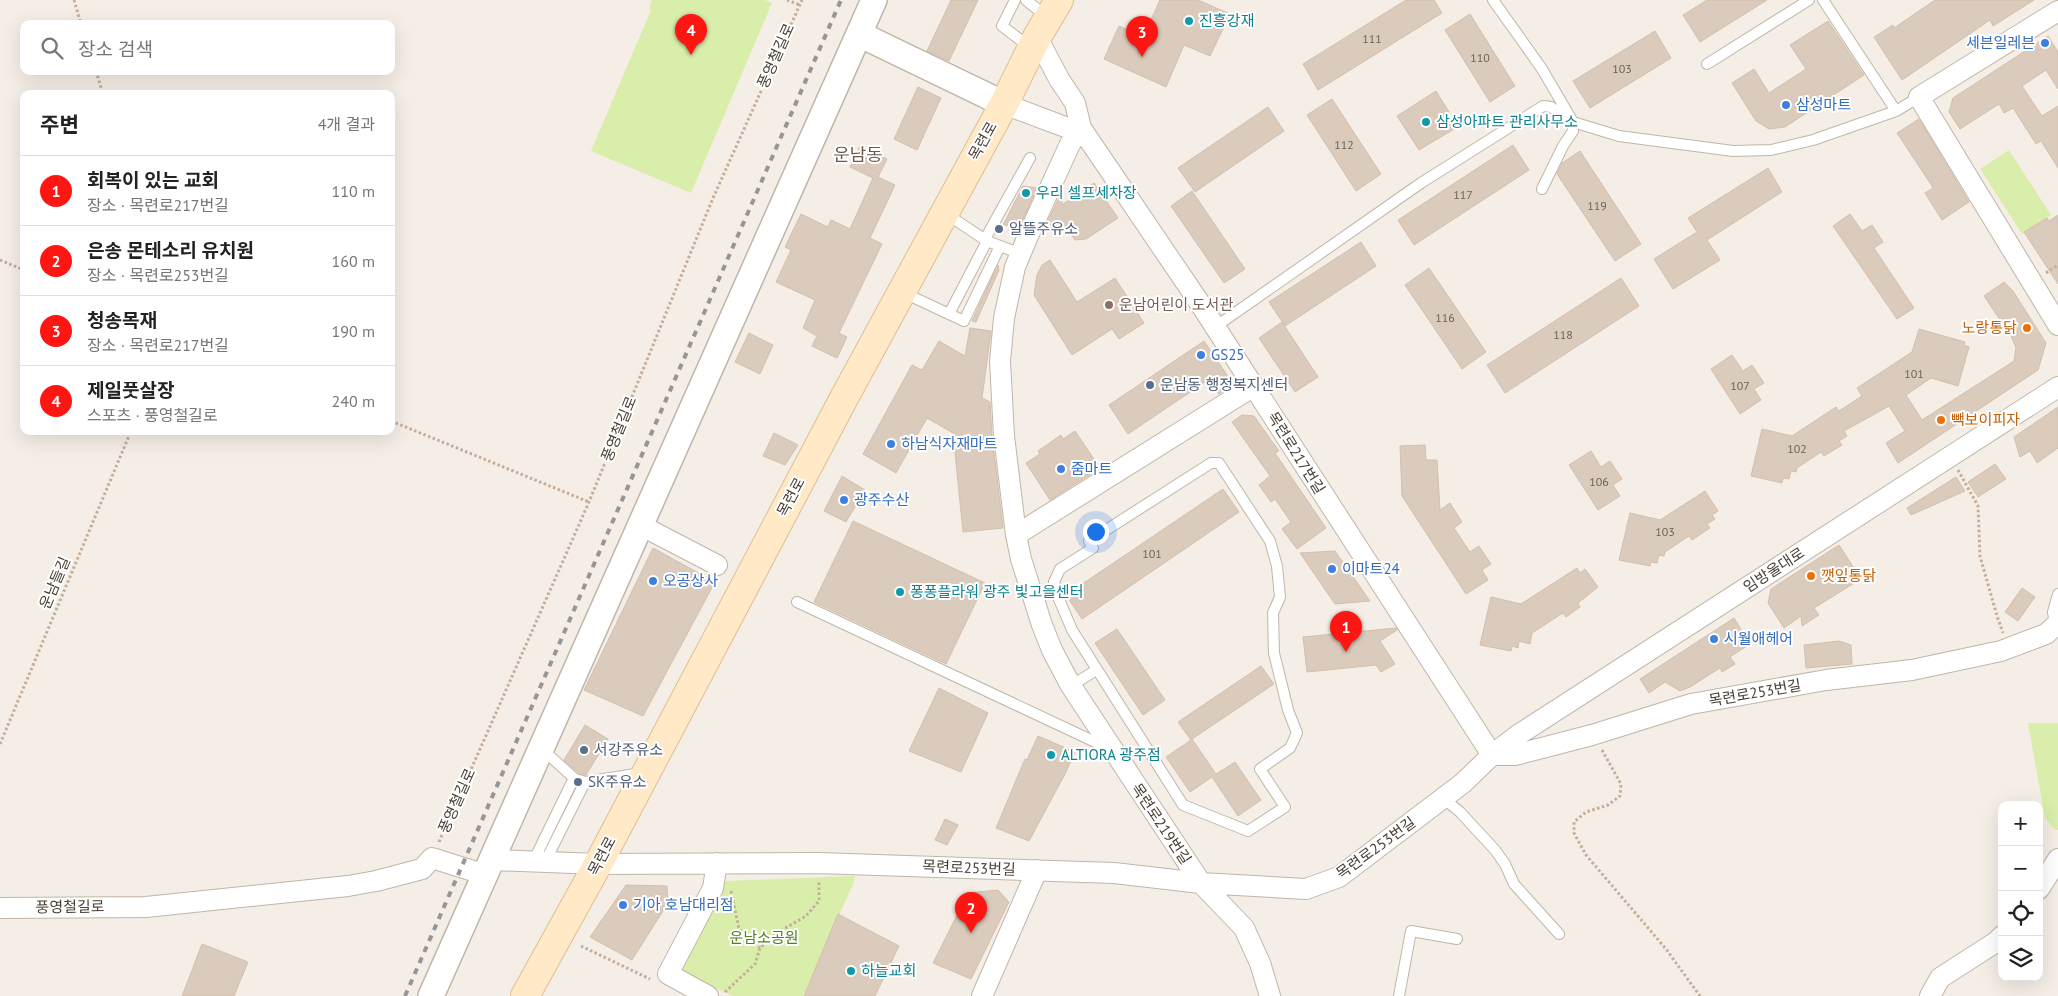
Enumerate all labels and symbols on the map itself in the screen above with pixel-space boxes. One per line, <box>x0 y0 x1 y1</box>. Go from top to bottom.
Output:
place label: 진흥강재 <box>1199 11 1254 30</box>
pin: 4 <box>675 14 707 55</box>
marker: 진흥강재 <box>1183 15 1195 27</box>
pin: 3 <box>1126 16 1158 57</box>
street label: 풍영철길로 <box>753 20 798 91</box>
house number: 111 <box>1362 31 1382 46</box>
place label: 세븐일레븐 <box>1966 33 2035 52</box>
marker: 세븐일레븐 <box>2039 37 2051 49</box>
house number: 110 <box>1470 50 1490 65</box>
house number: 103 <box>1612 61 1632 76</box>
place label: 삼성마트 <box>1796 95 1851 114</box>
marker: 삼성마트 <box>1780 99 1792 111</box>
place label: 삼성아파트 관리사무소 <box>1436 112 1578 131</box>
marker: 삼성아파트 관리사무소 <box>1420 116 1432 128</box>
street label: 목련로 <box>964 118 1001 163</box>
house number: 112 <box>1334 137 1354 152</box>
district label: 운남동 <box>833 143 883 166</box>
place label: 우리 셀프세차장 <box>1036 183 1137 202</box>
marker: 우리 셀프세차장 <box>1020 187 1032 199</box>
house number: 117 <box>1453 187 1473 202</box>
house number: 119 <box>1587 198 1607 213</box>
place label: 알뜰주유소 <box>1009 219 1078 238</box>
marker: 알뜰주유소 <box>993 223 1005 235</box>
place label: 운남어린이 도서관 <box>1119 295 1234 314</box>
marker: 운남어린이 도서관 <box>1103 299 1115 311</box>
house number: 116 <box>1435 310 1455 325</box>
place label: 노랑통닭 <box>1962 318 2017 337</box>
marker: 노랑통닭 <box>2021 322 2033 334</box>
house number: 118 <box>1553 327 1573 342</box>
place label: GS25 <box>1211 345 1245 364</box>
marker: GS25 <box>1195 349 1207 361</box>
house number: 101 <box>1904 366 1924 381</box>
place label: 운남동 행정복지센터 <box>1160 375 1288 394</box>
house number: 107 <box>1730 378 1750 393</box>
marker: 운남동 행정복지센터 <box>1144 379 1156 391</box>
street label: 풍영철길로 <box>597 393 640 464</box>
street label: 목련로217번길 <box>1264 408 1329 497</box>
place label: 빽보이피자 <box>1951 410 2020 429</box>
marker: 빽보이피자 <box>1935 414 1947 426</box>
place label: 하남식자재마트 <box>901 434 998 453</box>
marker: 하남식자재마트 <box>885 438 897 450</box>
house number: 102 <box>1787 441 1807 456</box>
place label: 줌마트 <box>1071 459 1113 478</box>
marker: 줌마트 <box>1055 463 1067 475</box>
street label: 목련로 <box>772 474 809 520</box>
house number: 106 <box>1589 474 1609 489</box>
place label: 광주수산 <box>854 490 909 509</box>
marker: 광주수산 <box>838 494 850 506</box>
your location <box>1083 519 1109 545</box>
house number: 103 <box>1655 524 1675 539</box>
street label: 임방울대로 <box>1740 543 1808 596</box>
house number: 101 <box>1142 546 1162 561</box>
street label: 운남들길 <box>35 554 74 612</box>
place label: 이마트24 <box>1342 559 1400 578</box>
marker: 이마트24 <box>1326 563 1338 575</box>
place label: 깻잎통닭 <box>1821 566 1876 585</box>
marker: 깻잎통닭 <box>1805 570 1817 582</box>
place label: 오공상사 <box>663 571 718 590</box>
marker: 오공상사 <box>647 575 659 587</box>
place label: 퐁퐁플라워 광주 빛고을센터 <box>910 582 1084 601</box>
marker: 퐁퐁플라워 광주 빛고을센터 <box>894 586 906 598</box>
pin: 1 <box>1330 611 1362 652</box>
place label: 시월애헤어 <box>1724 629 1793 648</box>
marker: 시월애헤어 <box>1708 633 1720 645</box>
street label: 목련로253번길 <box>1707 675 1803 710</box>
place label: 서강주유소 <box>594 740 663 759</box>
marker: 서강주유소 <box>578 744 590 756</box>
place label: ALTIORA 광주점 <box>1061 745 1161 764</box>
marker: ALTIORA 광주점 <box>1045 749 1057 761</box>
street label: 풍영철길로 <box>434 765 479 836</box>
place label: SK주유소 <box>588 772 647 791</box>
marker: SK주유소 <box>572 776 584 788</box>
street label: 목련로219번길 <box>1127 780 1195 868</box>
street label: 목련로253번길 <box>1332 812 1419 883</box>
street label: 목련로 <box>583 833 620 879</box>
street label: 목련로253번길 <box>922 856 1016 879</box>
pin: 2 <box>955 892 987 933</box>
place label: 기아 호남대리점 <box>633 895 734 914</box>
street label: 풍영철길로 <box>35 896 105 917</box>
marker: 기아 호남대리점 <box>617 899 629 911</box>
park label: 운남소공원 <box>729 928 799 947</box>
place label: 하늘교회 <box>861 961 916 980</box>
marker: 하늘교회 <box>845 965 857 977</box>

